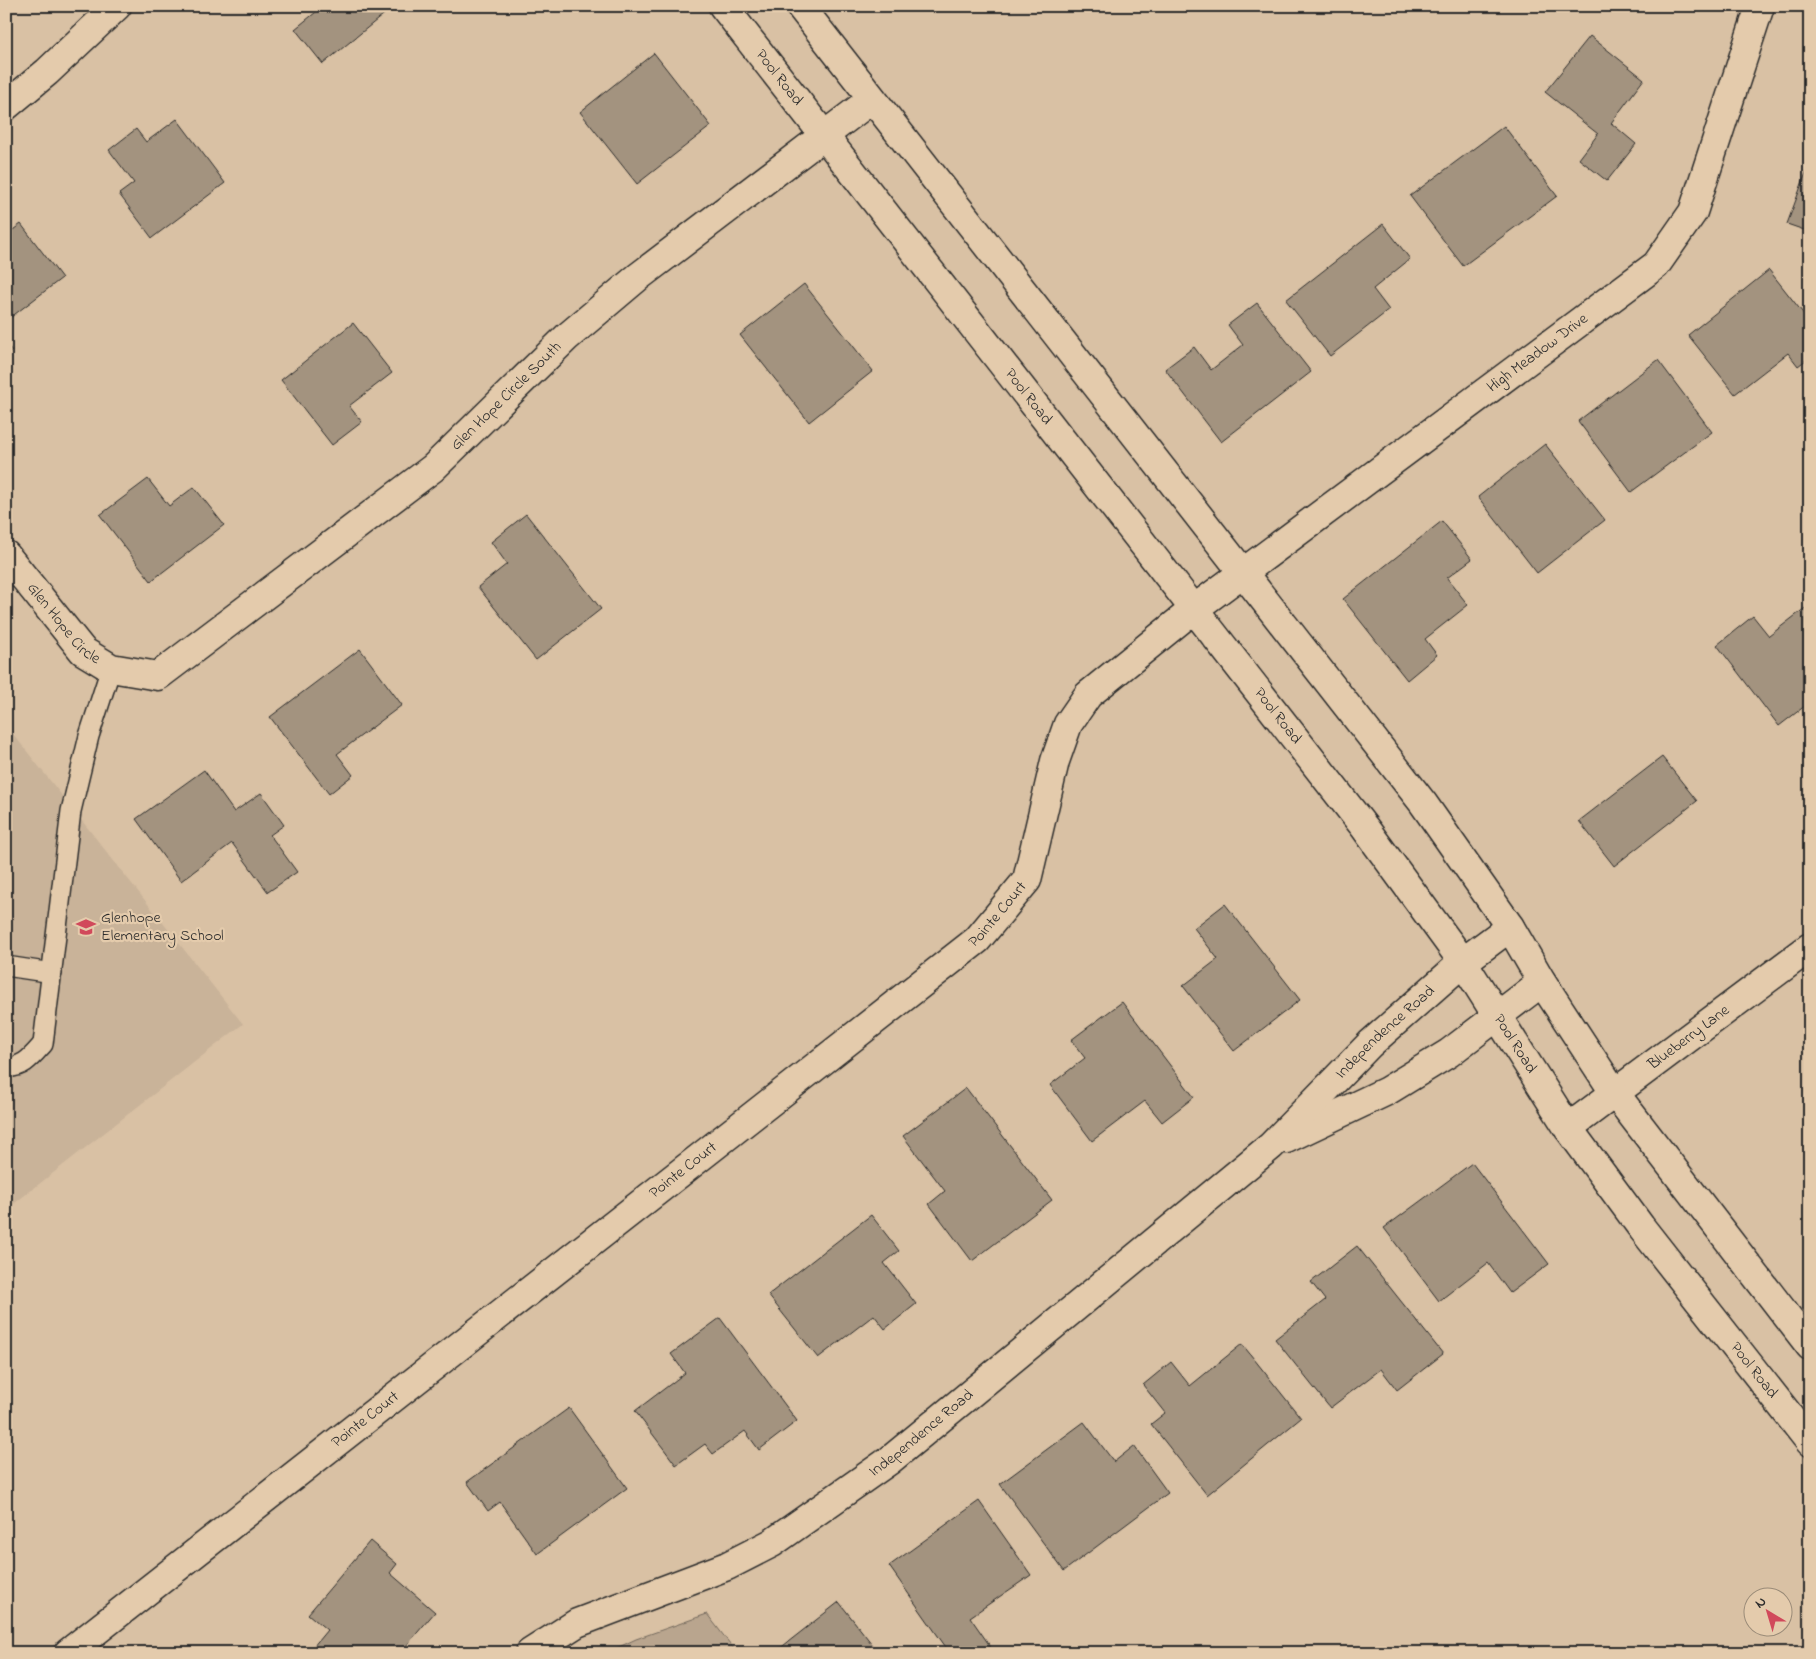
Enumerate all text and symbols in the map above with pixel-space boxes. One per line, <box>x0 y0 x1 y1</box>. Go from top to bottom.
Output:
street label: Pool Road <box>749 44 809 111</box>
street label: High Meadow Drive <box>1482 307 1594 399</box>
street label: Glen Hope Circle South <box>445 336 568 456</box>
street label: Pool Road <box>999 363 1058 430</box>
street label: Glen Hope Circle <box>21 578 106 671</box>
street label: Pool Road <box>1248 683 1307 749</box>
street label: Pointe Court <box>964 876 1033 954</box>
place label: Glenhope Elementary School <box>101 906 224 948</box>
school or university icon: Glenhope Elementary School <box>75 916 97 938</box>
street label: Independence Road <box>1330 980 1441 1085</box>
street label: Blueberry Lane <box>1642 998 1736 1077</box>
street label: Pool Road <box>1487 1010 1543 1078</box>
street label: Pointe Court <box>644 1136 723 1205</box>
street label: Pool Road <box>1724 1337 1784 1404</box>
street label: Independence Road <box>864 1384 979 1483</box>
street label: Pointe Court <box>326 1385 405 1454</box>
north arrow <box>1744 1586 1794 1636</box>
text: N <box>1751 1592 1771 1614</box>

